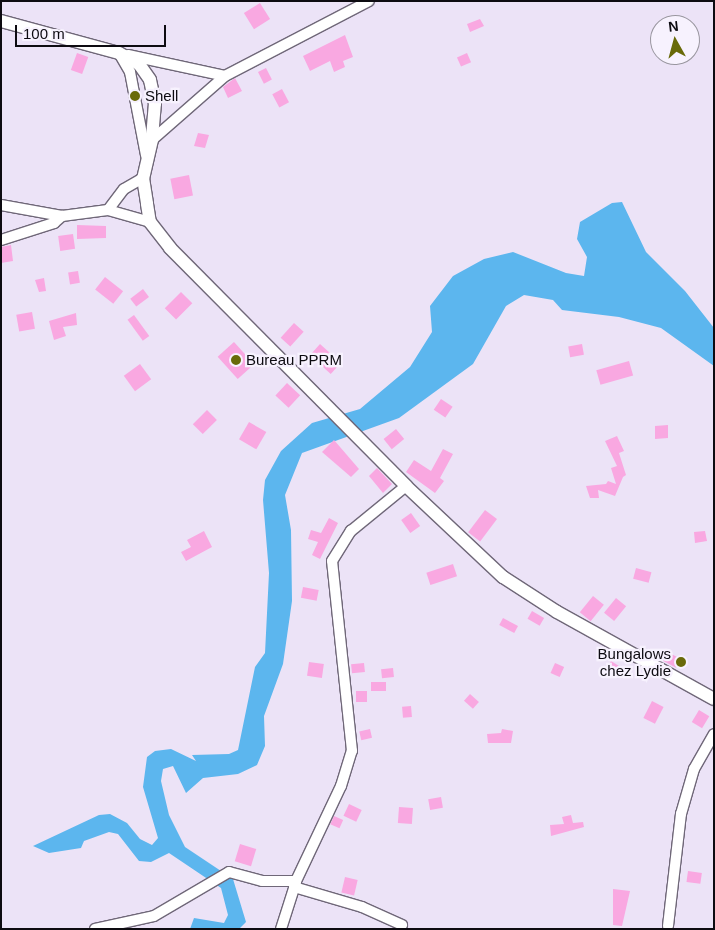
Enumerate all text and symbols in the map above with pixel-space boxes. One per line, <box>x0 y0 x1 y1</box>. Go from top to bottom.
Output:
scale bar <box>18 15 169 47</box>
north arrow <box>650 15 700 65</box>
text: N <box>667 18 679 35</box>
text: 100 m <box>23 25 65 42</box>
place label: Shell <box>145 87 178 105</box>
marker: Shell <box>129 90 141 102</box>
place label: Bureau PPRM <box>246 351 342 369</box>
marker: Bureau PPRM <box>230 354 242 366</box>
place label: Bungalows chez Lydie <box>598 644 671 679</box>
marker: Bungalows chez Lydie <box>675 656 687 668</box>

